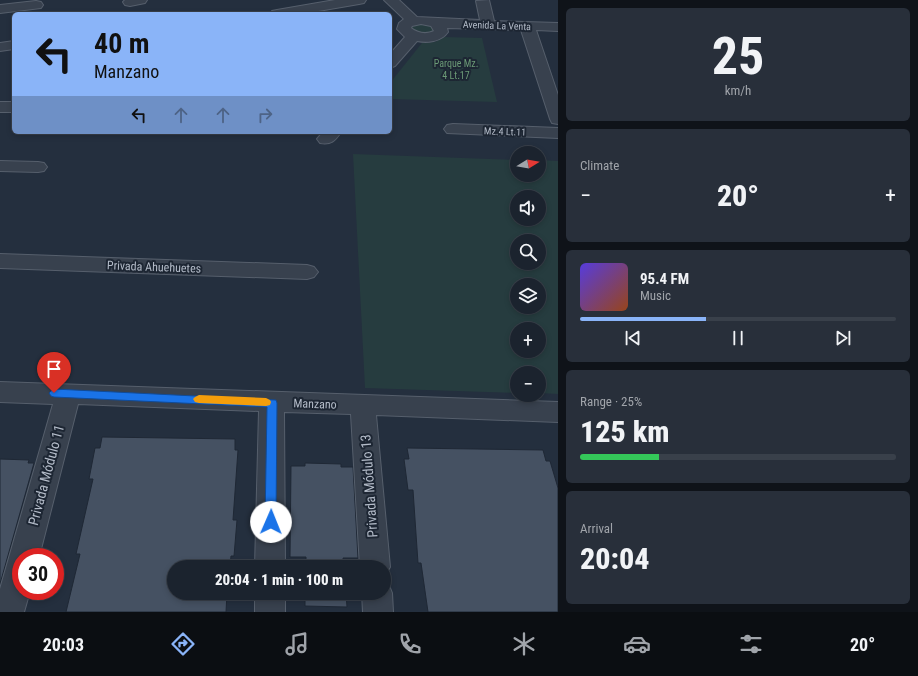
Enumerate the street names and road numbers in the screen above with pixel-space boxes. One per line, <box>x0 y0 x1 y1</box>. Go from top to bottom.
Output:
street label: Avenida La Venta <box>463 19 531 32</box>
street label: Mz.4 Lt.11 <box>484 125 526 138</box>
street label: Privada Ahuehuetes <box>107 258 201 276</box>
street label: Manzano <box>293 396 337 412</box>
street label: Privada Módulo 11 <box>25 423 67 527</box>
street label: Privada Módulo 13 <box>357 434 381 538</box>

